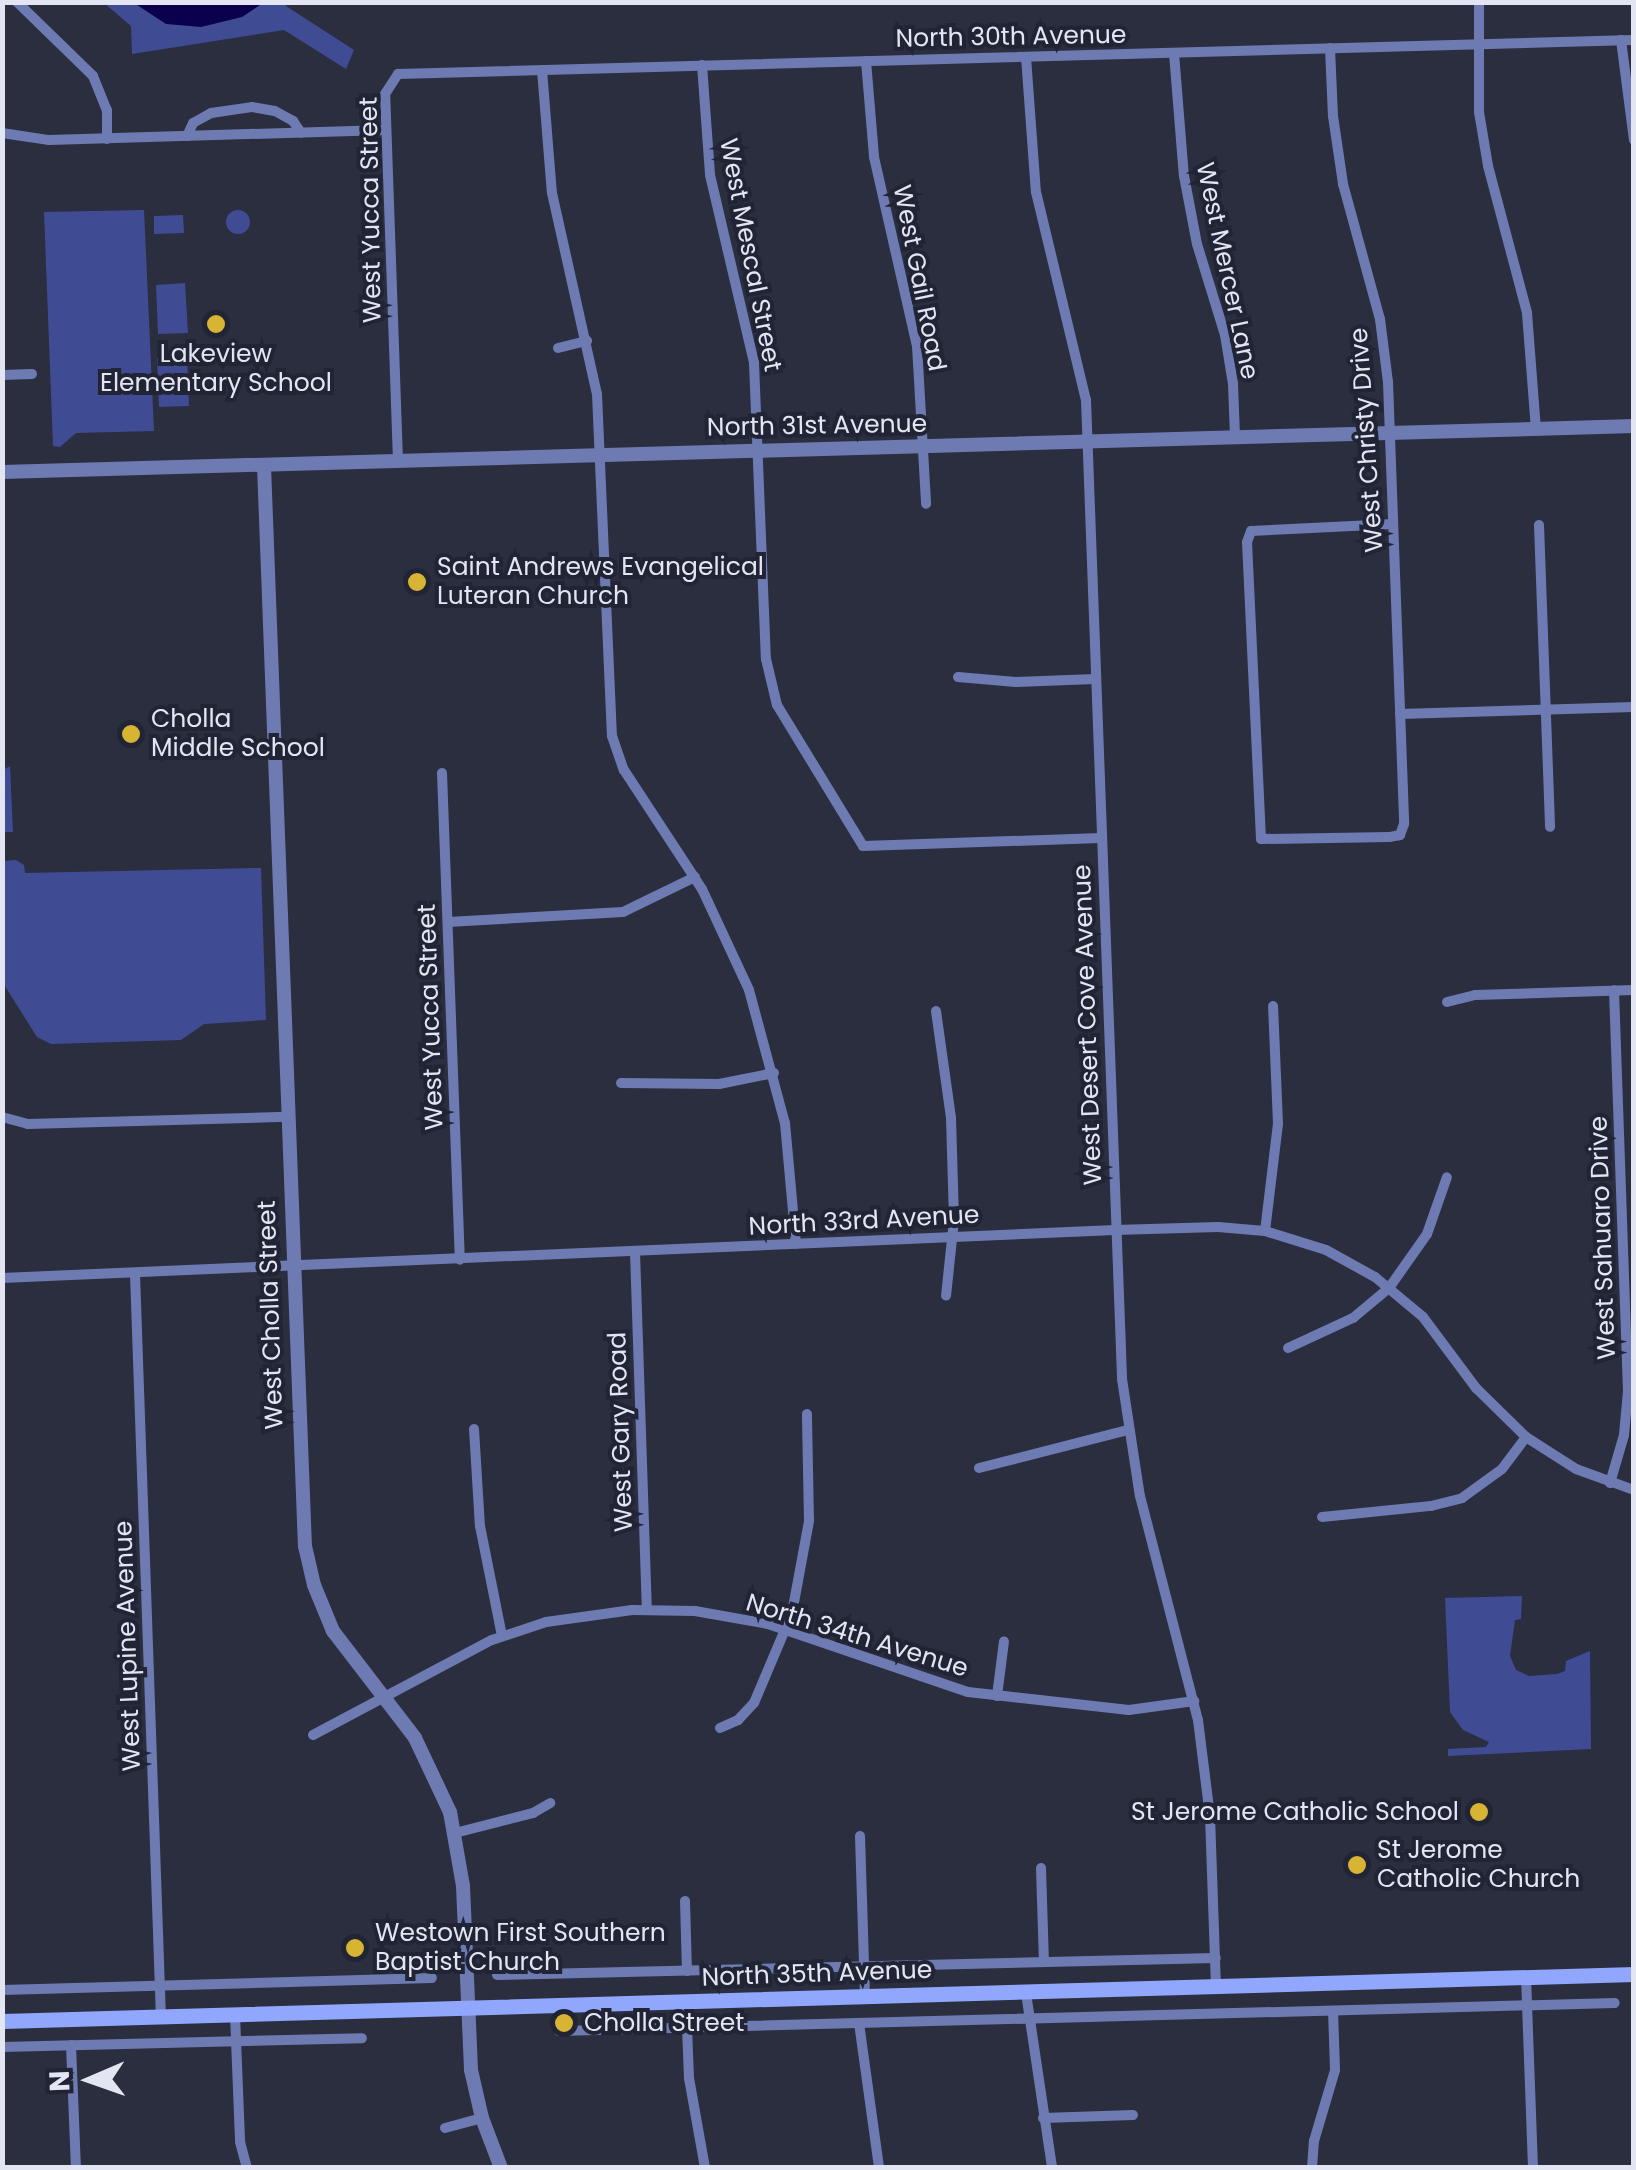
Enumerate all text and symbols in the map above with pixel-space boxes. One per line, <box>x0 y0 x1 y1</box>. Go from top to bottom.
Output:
street label: North 30th Avenue <box>895 20 1127 54</box>
street label: West Yucca Street <box>354 97 388 323</box>
street label: West Mescal Street <box>713 136 787 374</box>
street label: West Mercer Lane <box>1189 160 1265 382</box>
street label: West Gail Road <box>886 182 952 374</box>
marker: Lakeview Elementary School <box>205 313 227 335</box>
street label: West Christy Drive <box>1344 327 1390 553</box>
place label: Lakeview Elementary School <box>100 340 332 399</box>
street label: North 31st Avenue <box>707 409 927 443</box>
place label: Saint Andrews Evangelical Luteran Church <box>437 553 764 612</box>
marker: Saint Andrews Evangelical Luteran Church <box>406 571 428 593</box>
place label: Cholla Middle School <box>151 705 325 764</box>
marker: Cholla Middle School <box>120 723 142 745</box>
street label: West Desert Cove Avenue <box>1067 864 1109 1186</box>
street label: West Yucca Street <box>412 903 450 1131</box>
street label: West Sahuaro Drive <box>1584 1116 1622 1360</box>
street label: West Cholla Street <box>252 1200 290 1430</box>
street label: North 33rd Avenue <box>748 1200 980 1242</box>
street label: West Gary Road <box>603 1331 639 1533</box>
street label: West Lupine Avenue <box>109 1520 147 1772</box>
street label: North 34th Avenue <box>742 1588 972 1684</box>
place label: St Jerome Catholic School <box>1131 1797 1459 1827</box>
marker: St Jerome Catholic School <box>1468 1801 1490 1823</box>
place label: St Jerome Catholic Church <box>1377 1836 1580 1895</box>
marker: St Jerome Catholic Church <box>1346 1854 1368 1876</box>
place label: Westown First Southern Baptist Church <box>375 1919 666 1978</box>
marker: Westown First Southern Baptist Church <box>344 1937 366 1959</box>
street label: North 35th Avenue <box>701 1955 933 1993</box>
place label: Cholla Street <box>584 2008 744 2038</box>
marker: Cholla Street <box>553 2012 575 2034</box>
north arrow <box>40 2030 140 2130</box>
text: N <box>40 2070 79 2092</box>

